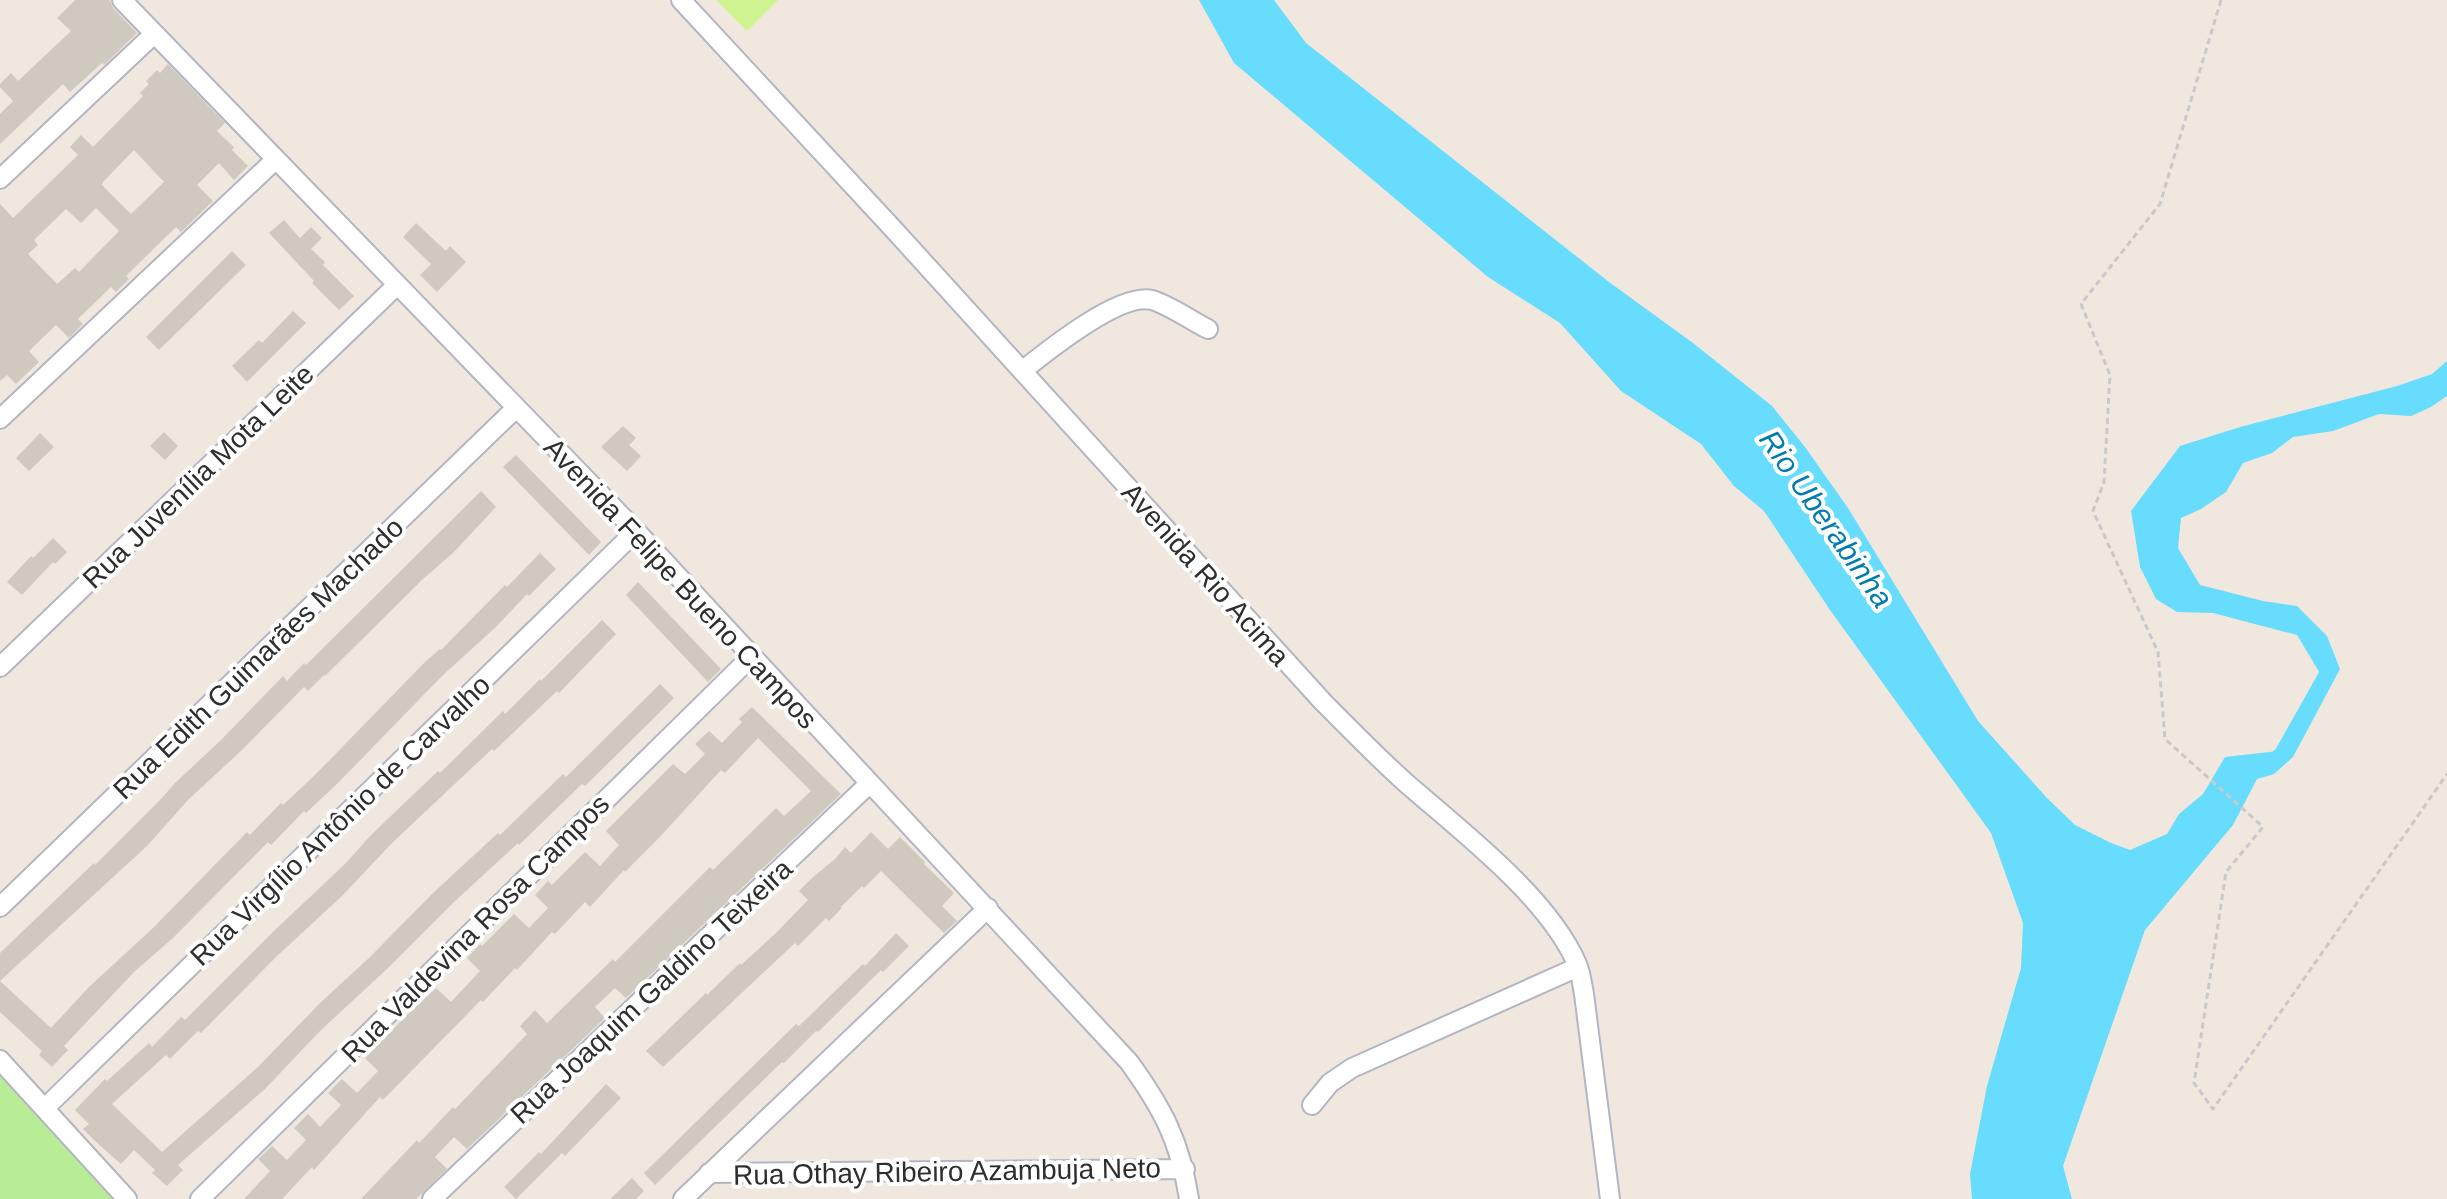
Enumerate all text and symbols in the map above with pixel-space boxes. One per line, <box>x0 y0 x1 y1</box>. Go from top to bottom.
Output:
street label: Rua Juvenília Mota Leite <box>77 358 320 595</box>
water label: Rio Uberabinha <box>1753 424 1900 614</box>
street label: Avenida Felipe Bueno Campos <box>538 432 823 735</box>
street label: Avenida Rio Acima <box>1116 477 1296 672</box>
street label: Rua Edith Guimarães Machado <box>107 512 410 805</box>
street label: Rua Virgílio Antônio de Carvalho <box>184 669 496 972</box>
street label: Rua Valdevina Rosa Campos <box>335 788 615 1068</box>
street label: Rua Joaquim Galdino Teixeira <box>504 853 799 1130</box>
street label: Rua Othay Ribeiro Azambuja Neto <box>733 1152 1161 1191</box>

